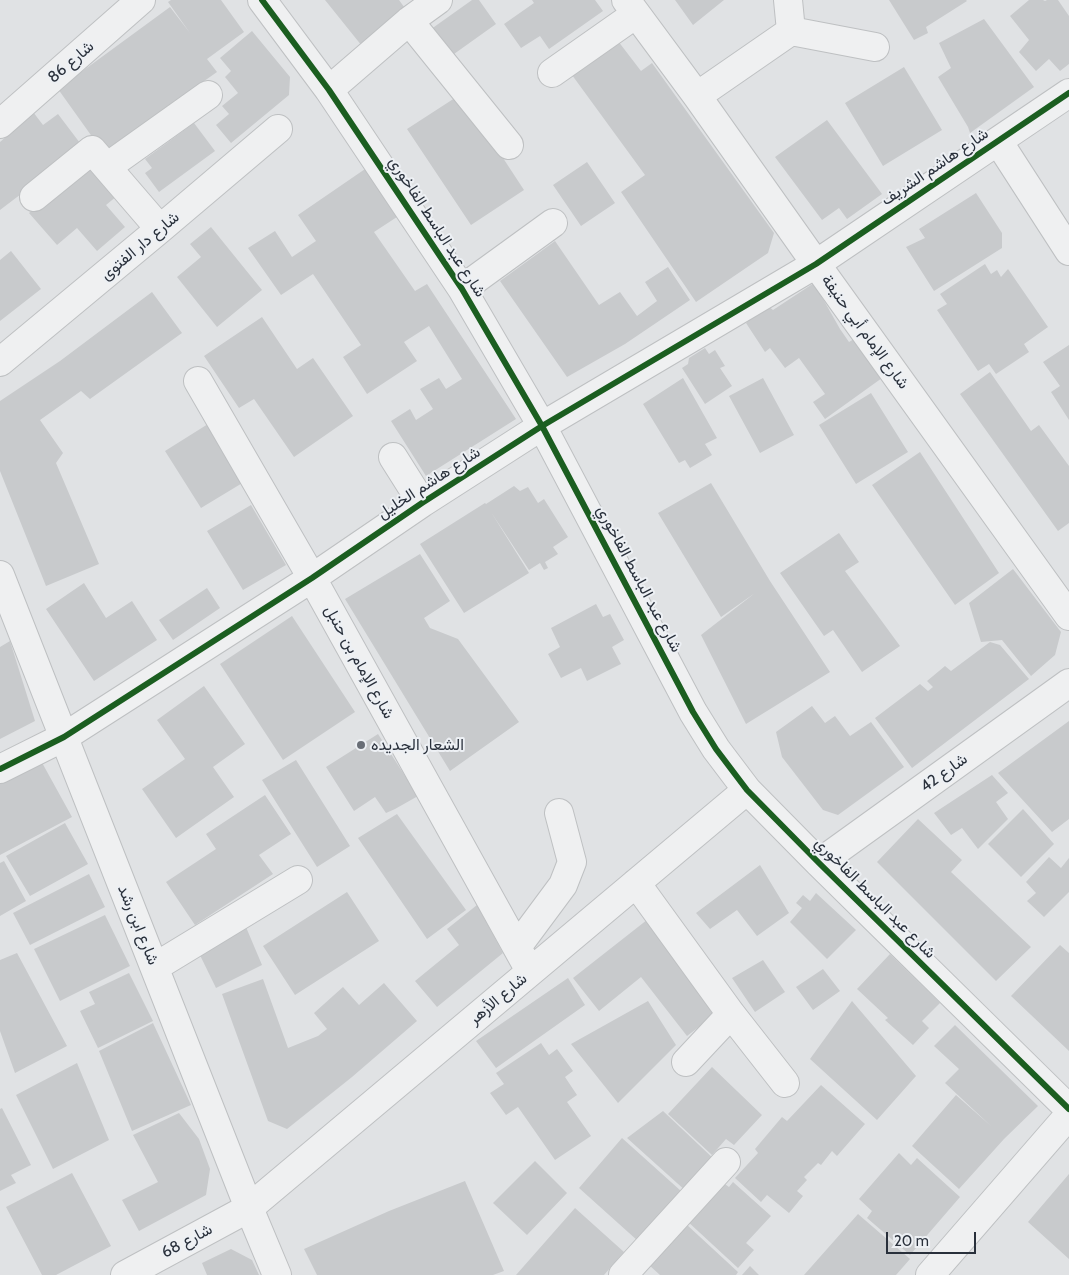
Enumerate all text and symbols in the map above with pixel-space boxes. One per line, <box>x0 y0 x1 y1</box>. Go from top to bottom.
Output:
street label: شارع 86 <box>44 37 98 87</box>
street label: شارع هاشم الشريف <box>878 124 992 210</box>
street label: شارع عبد الباسط الفاخوري <box>384 153 490 301</box>
street label: شارع دار الفتوى <box>97 208 183 284</box>
street label: شارع الإمام أبي حنيفة <box>817 271 913 393</box>
street label: شارع هاشم الخليل <box>374 443 484 523</box>
street label: شارع عبد الباسط الفاخوري <box>592 502 686 656</box>
street label: شارع الإمام بن حنبل <box>320 602 398 722</box>
place label: الشعار الجديده <box>371 735 464 755</box>
marker: الشعار الجديده <box>355 739 367 751</box>
street label: شارع 42 <box>917 750 971 796</box>
street label: شارع عبد الباسط الفاخوري <box>810 833 940 963</box>
street label: شارع ابن رشد <box>113 882 163 968</box>
street label: شارع الأزهر <box>465 969 531 1029</box>
street label: شارع 68 <box>158 1220 216 1262</box>
scale bar <box>889 1222 979 1254</box>
text: 20 m <box>894 1232 929 1250</box>

